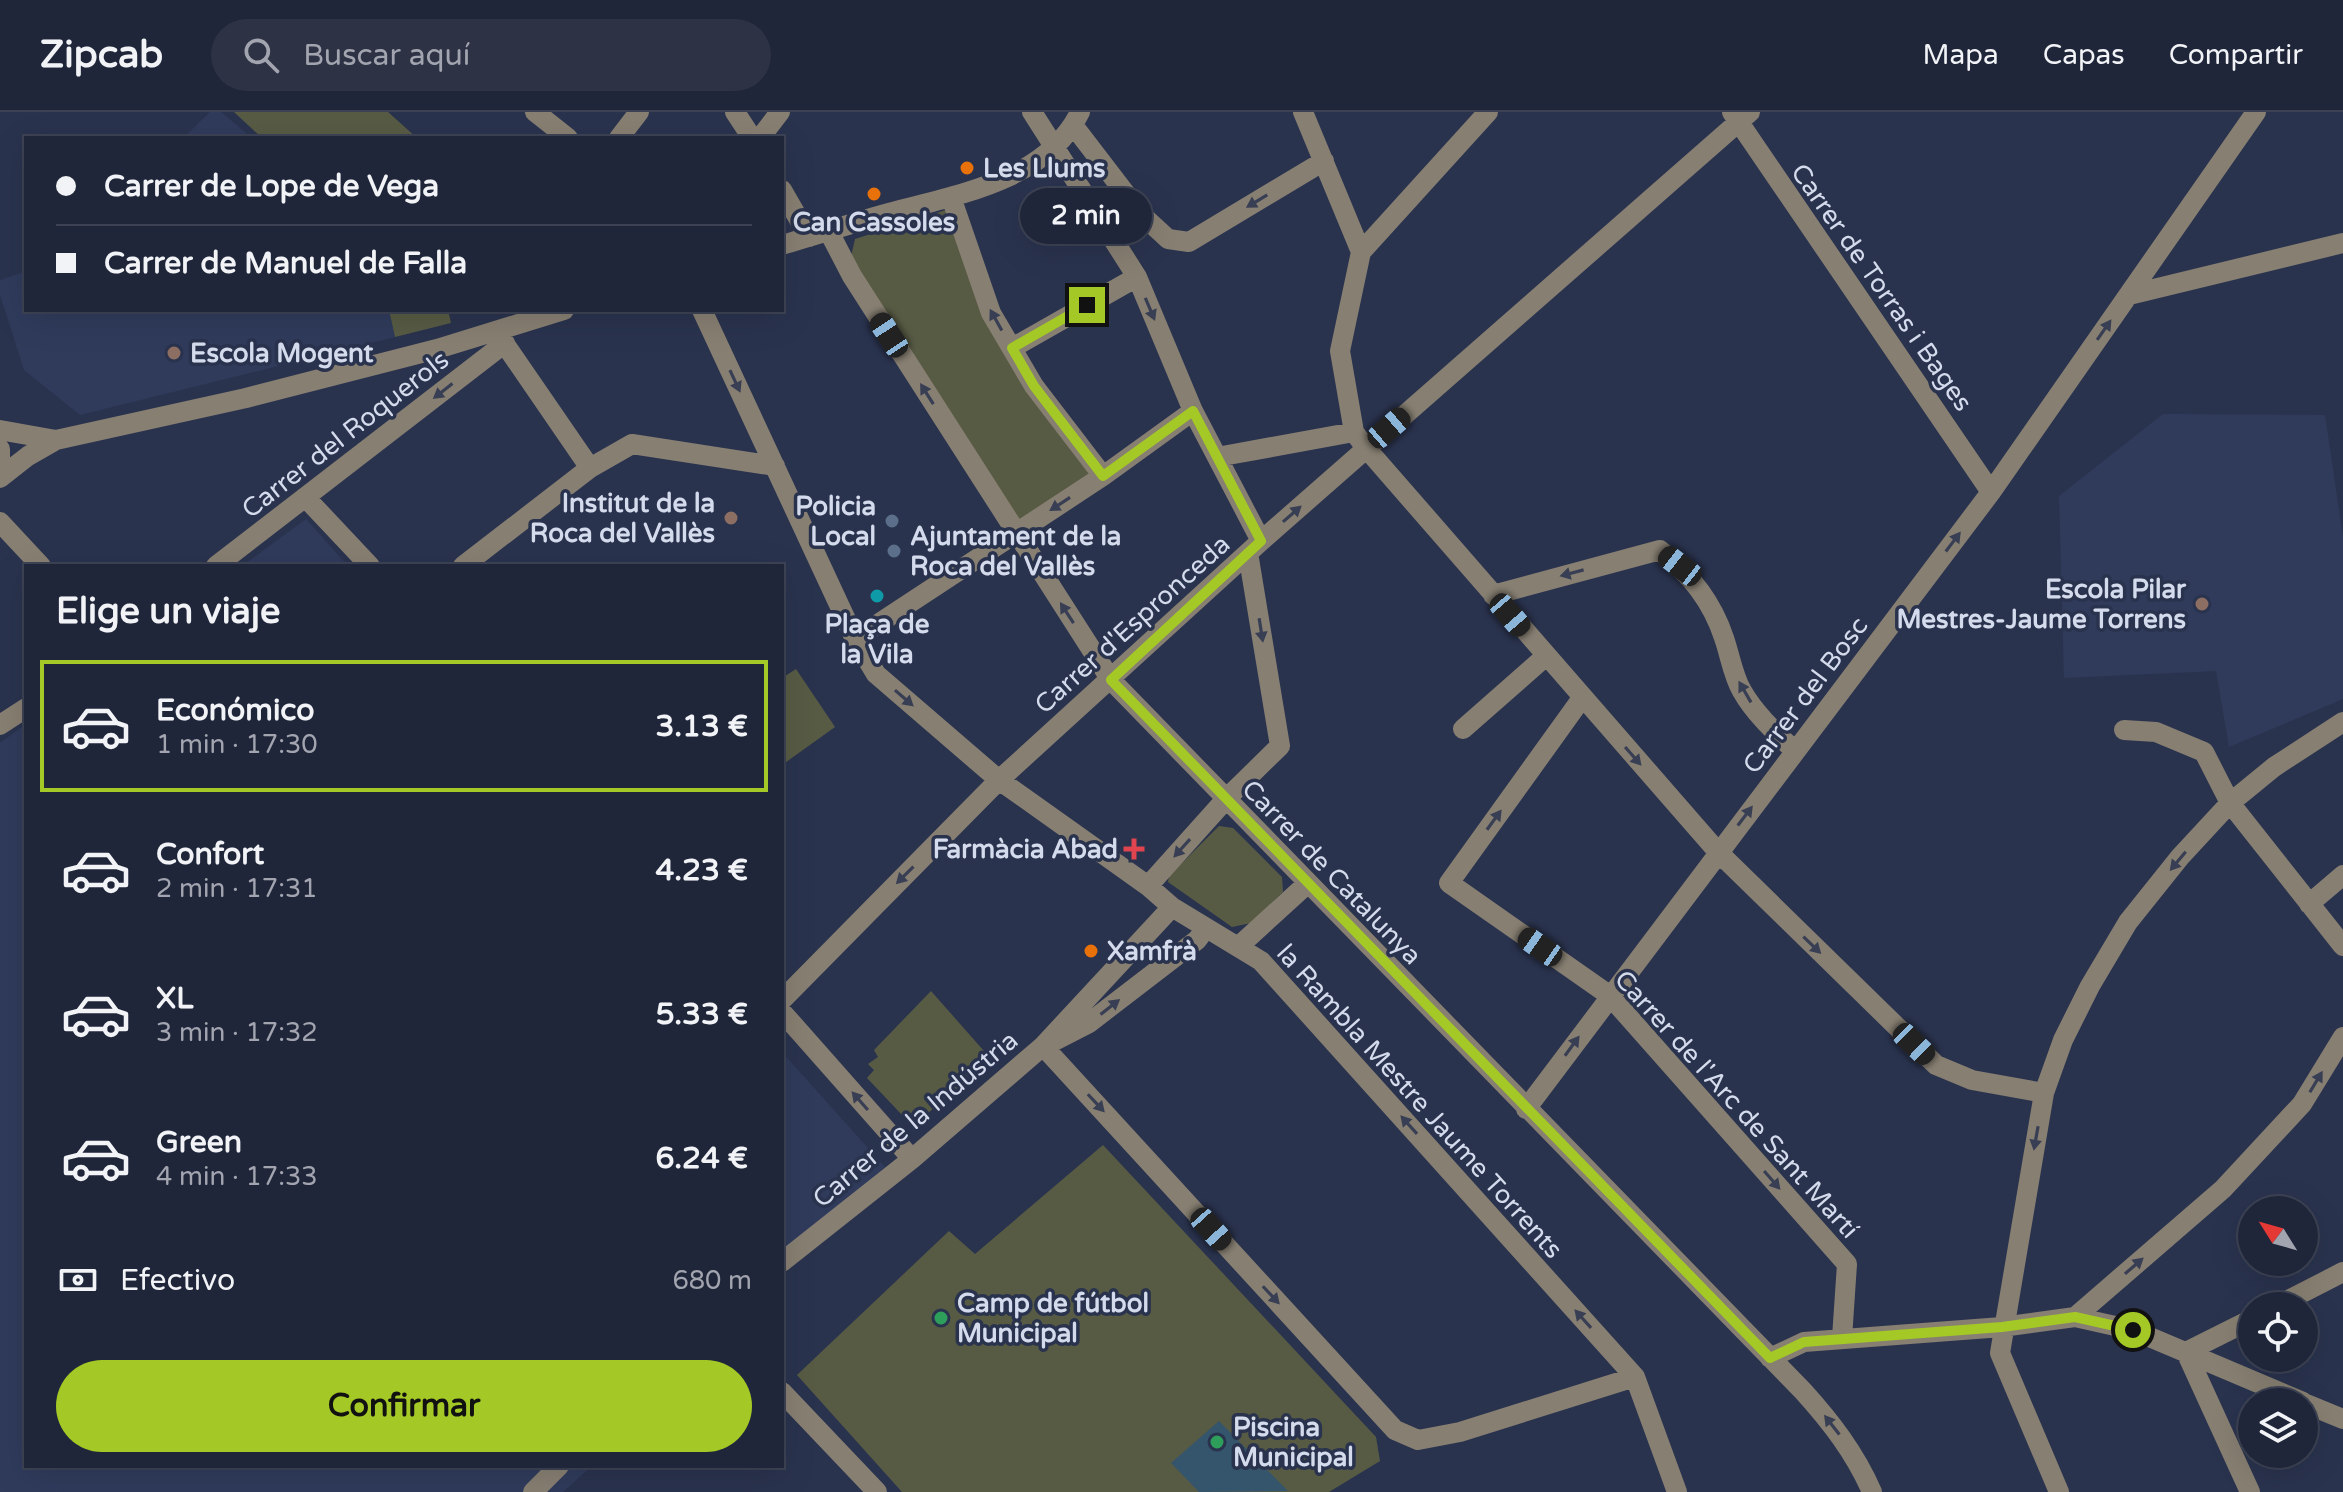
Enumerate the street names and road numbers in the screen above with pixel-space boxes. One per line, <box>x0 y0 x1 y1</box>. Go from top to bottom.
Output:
street label: Carrer de Torras i Bages <box>1784 158 1979 417</box>
street label: Carrer del Roquerols <box>236 344 455 525</box>
street label: Carrer d'Espronceda <box>1028 529 1236 720</box>
street label: Carrer del Bosc <box>1736 611 1874 780</box>
street label: Carrer de Catalunya <box>1235 774 1428 971</box>
street label: la Rambla Mestre Jaume Torrents <box>1270 938 1569 1265</box>
street label: Carrer de l'Arc de Sant Martí <box>1608 964 1865 1245</box>
street label: Carrer de la Indústria <box>807 1025 1024 1214</box>

